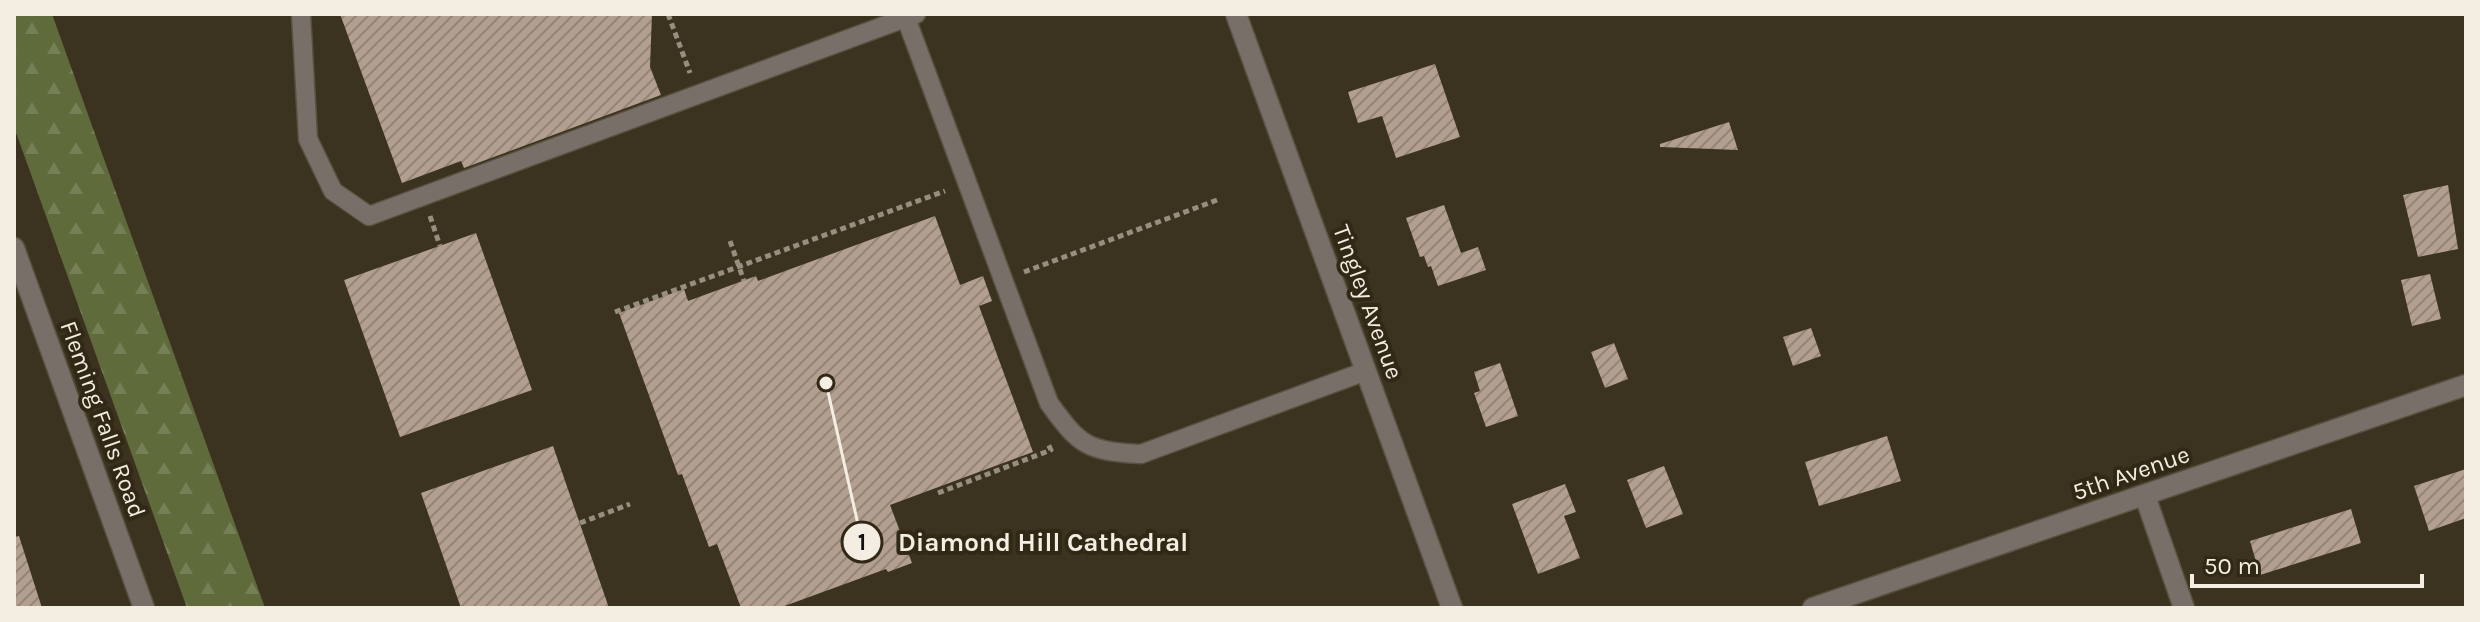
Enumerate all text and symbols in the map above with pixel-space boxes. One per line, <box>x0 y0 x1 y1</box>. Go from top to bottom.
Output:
street label: Tingley Avenue <box>1327 221 1409 383</box>
street label: Fleming Falls Road <box>54 317 152 521</box>
street label: 5th Avenue <box>2069 440 2193 506</box>
callout: Diamond Hill Cathedral <box>842 517 1204 567</box>
text: Diamond Hill Cathedral <box>898 527 1188 558</box>
text: 1 <box>858 528 866 556</box>
scale bar <box>2192 538 2422 588</box>
text: 50 m <box>2204 552 2260 580</box>

